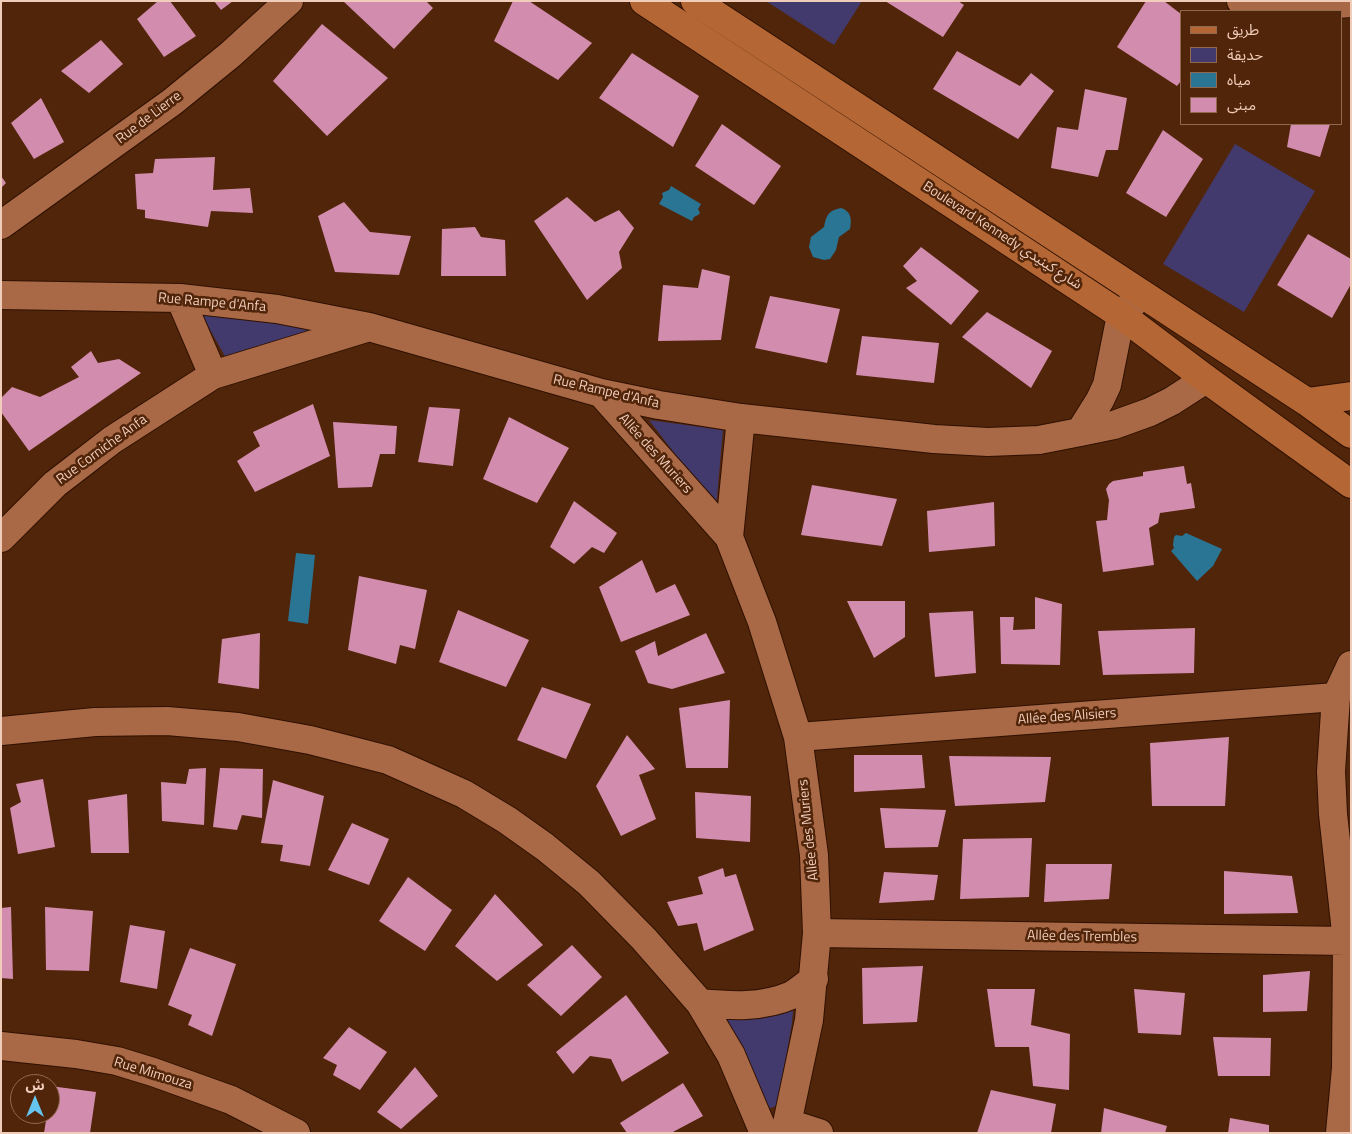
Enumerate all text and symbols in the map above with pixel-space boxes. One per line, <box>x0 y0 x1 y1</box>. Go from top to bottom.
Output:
legend <box>1180 10 1342 125</box>
text: طريق <box>1227 18 1259 41</box>
text: حديقة <box>1227 43 1263 66</box>
text: مياه <box>1227 68 1251 91</box>
street label: Rue de Lierre <box>113 88 185 148</box>
text: مبنى <box>1227 93 1256 116</box>
street label: Boulevard Kennedy شارع كينيدي <box>919 178 1085 294</box>
street label: Rue Rampe d'Anfa <box>157 290 267 316</box>
street label: Rue Rampe d'Anfa <box>551 372 661 412</box>
street label: Allée des Muriers <box>615 411 695 497</box>
street label: Rue Corniche Anfa <box>53 412 151 488</box>
street label: Allée des Alisiers <box>1017 705 1117 729</box>
street label: Allée des Muriers <box>795 779 823 881</box>
street label: Allée des Trembles <box>1027 928 1137 946</box>
street label: Rue Mimouza <box>112 1054 194 1094</box>
north arrow <box>10 1074 60 1124</box>
text: ش <box>25 1074 45 1095</box>

